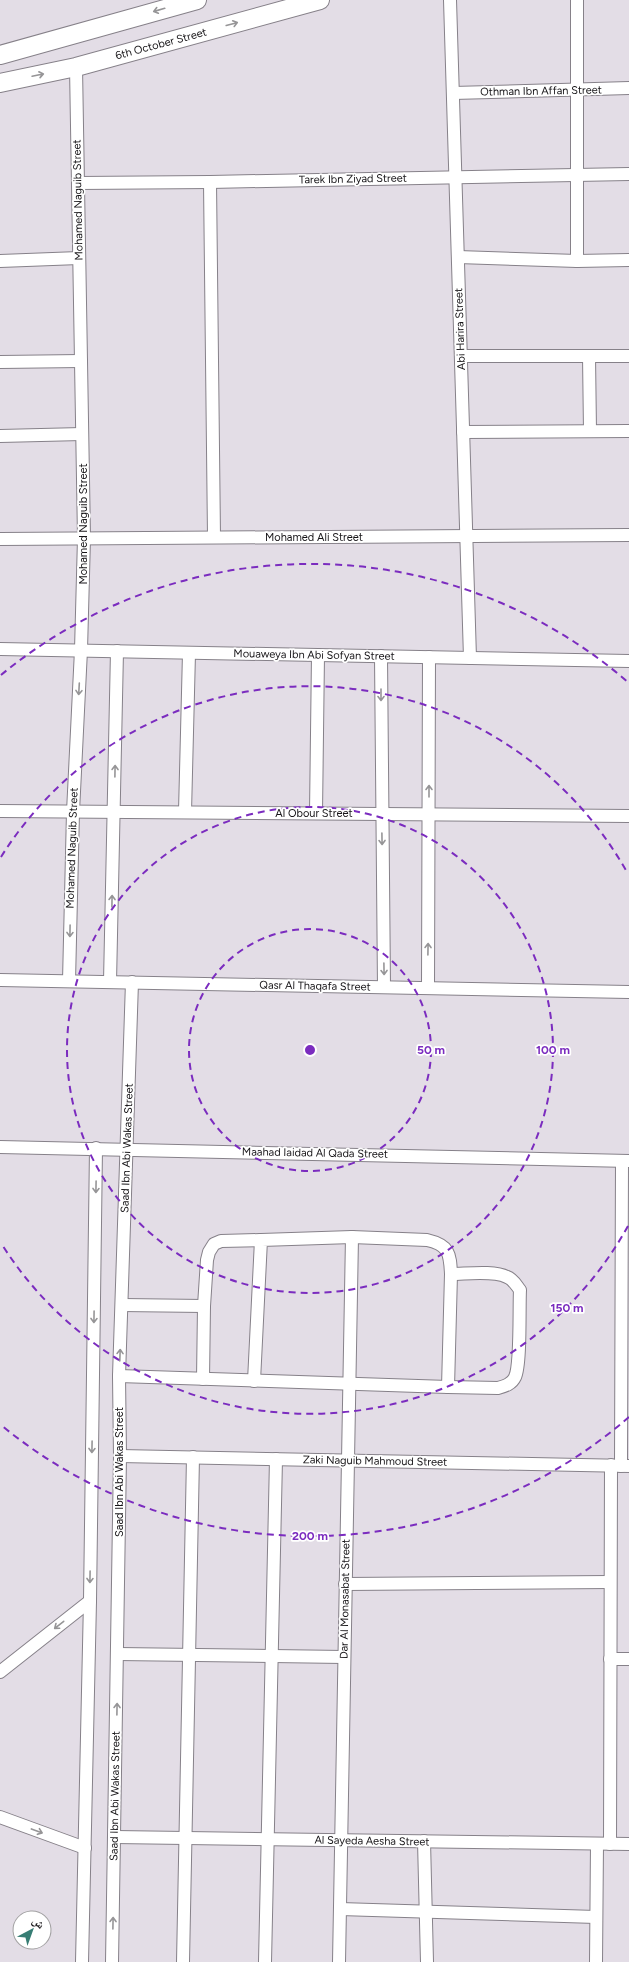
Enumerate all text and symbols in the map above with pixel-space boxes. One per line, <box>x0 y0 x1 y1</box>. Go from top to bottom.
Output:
one-way arrow <box>153 7 166 15</box>
one-way arrow <box>225 20 238 27</box>
street label: 6th October Street <box>114 26 208 62</box>
one-way arrow <box>31 70 44 78</box>
street label: Othman Ibn Affan Street <box>480 83 602 99</box>
street label: Mohamed Naguib Street <box>70 139 86 261</box>
street label: Tarek Ibn Ziyad Street <box>299 172 407 186</box>
street label: Abi Harira Street <box>452 288 468 370</box>
street label: Mohamed Naguib Street <box>77 463 90 585</box>
street label: Mohamed Ali Street <box>265 531 363 544</box>
street label: Mouaweya Ibn Abi Sofyan Street <box>233 647 395 663</box>
one-way arrow <box>76 682 83 695</box>
one-way arrow <box>377 688 385 701</box>
one-way arrow <box>111 765 118 778</box>
one-way arrow <box>425 785 433 798</box>
street label: Mohamed Naguib Street <box>63 787 81 909</box>
street label: Al Obour Street <box>275 807 353 820</box>
one-way arrow <box>378 832 386 845</box>
one-way arrow <box>108 895 115 908</box>
one-way arrow <box>66 924 74 937</box>
one-way arrow <box>424 943 432 956</box>
one-way arrow <box>380 962 387 975</box>
street label: Qasr Al Thaqafa Street <box>259 979 371 993</box>
centre of rings <box>303 1043 317 1057</box>
text: 50 m <box>417 1043 445 1057</box>
text: 100 m <box>536 1043 570 1057</box>
street label: Saad Ibn Abi Wakas Street <box>118 1083 136 1213</box>
street label: Maahad Iaidad Al Qada Street <box>242 1145 388 1161</box>
one-way arrow <box>92 1180 100 1193</box>
text: 150 m <box>550 1301 584 1315</box>
one-way arrow <box>90 1310 98 1323</box>
one-way arrow <box>116 1349 123 1362</box>
street label: Saad Ibn Abi Wakas Street <box>113 1407 126 1537</box>
one-way arrow <box>88 1440 96 1453</box>
street label: Zaki Naguib Mahmoud Street <box>303 1453 447 1469</box>
text: 200 m <box>292 1529 328 1543</box>
street label: Dar Al Monasabat Street <box>337 1539 353 1659</box>
one-way arrow <box>86 1570 94 1583</box>
one-way arrow <box>54 1621 65 1629</box>
one-way arrow <box>113 1703 121 1716</box>
street label: Saad Ibn Abi Wakas Street <box>107 1731 123 1861</box>
one-way arrow <box>30 1827 42 1835</box>
street label: Al Sayeda Aesha Street <box>314 1833 430 1849</box>
north arrow <box>12 1910 52 1950</box>
text: ش <box>29 1914 47 1933</box>
one-way arrow <box>109 1917 117 1930</box>

